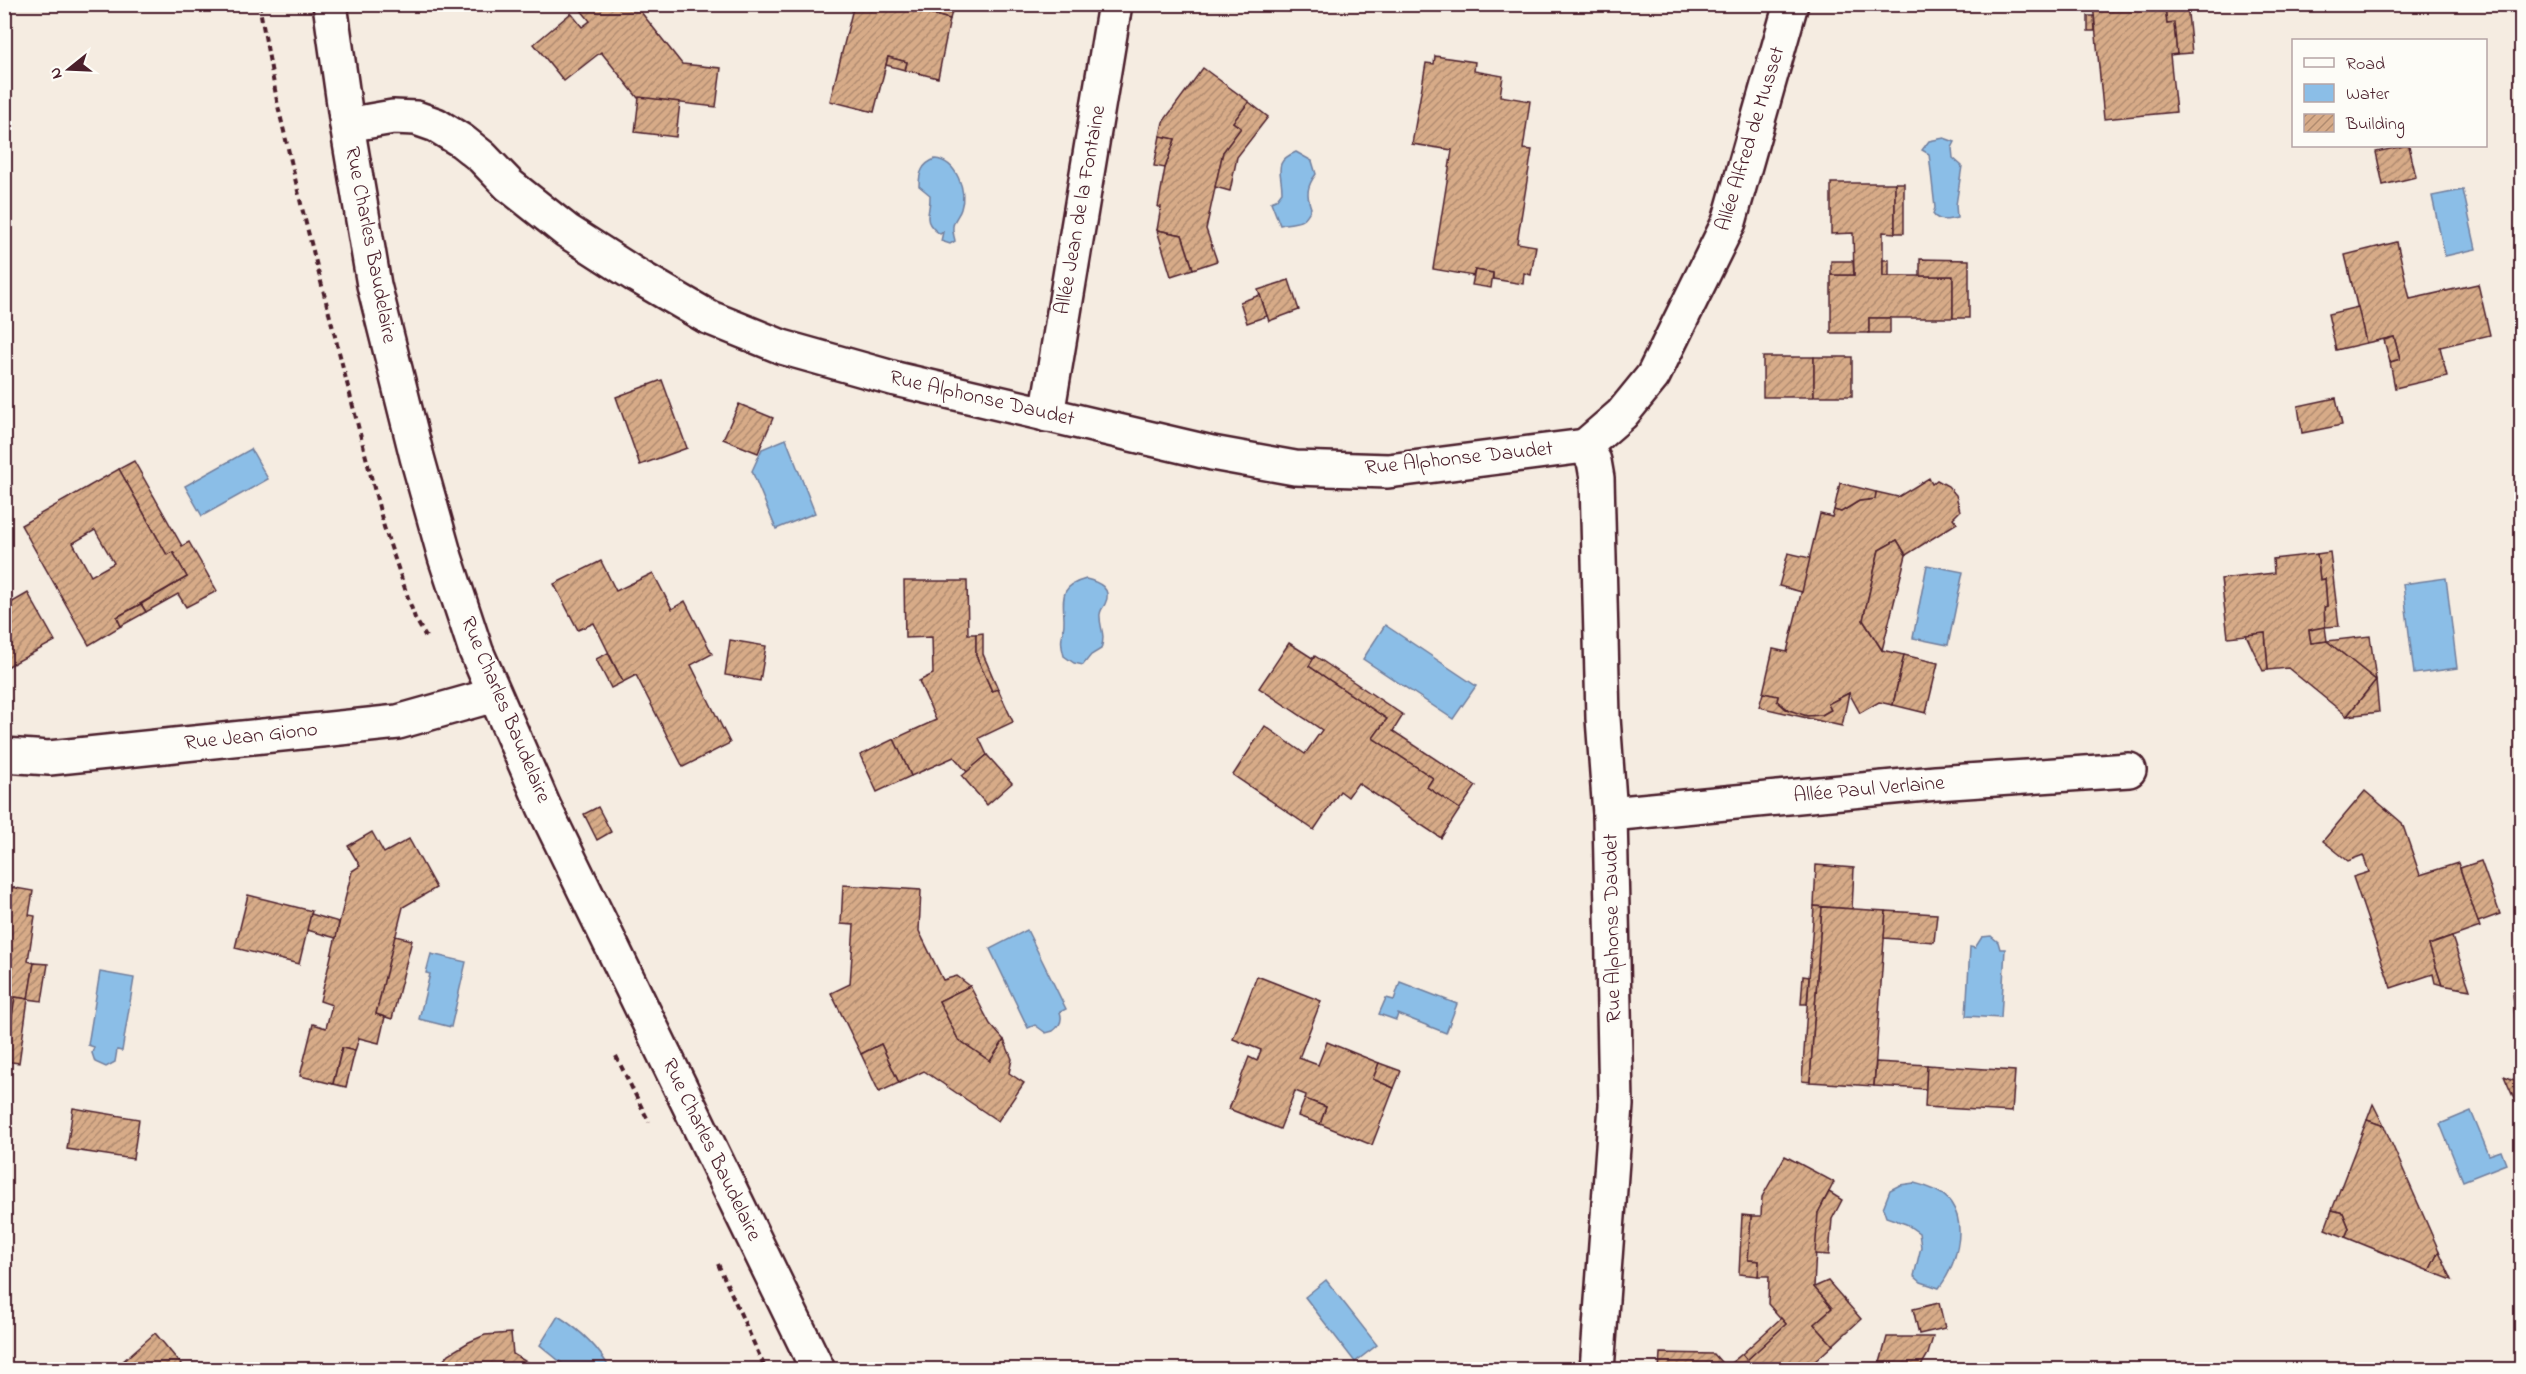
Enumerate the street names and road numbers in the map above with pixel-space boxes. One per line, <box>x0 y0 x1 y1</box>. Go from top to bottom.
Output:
street label: Allée Alfred de Musset <box>1709 43 1793 235</box>
street label: Allée Jean de la Fontaine <box>1048 102 1114 317</box>
street label: Rue Charles Baudelaire <box>336 144 404 346</box>
street label: Rue Alphonse Daudet <box>887 363 1077 435</box>
street label: Rue Alphonse Daudet <box>1363 434 1555 484</box>
street label: Rue Charles Baudelaire <box>452 612 558 808</box>
street label: Rue Jean Giono <box>183 715 319 759</box>
street label: Allée Paul Verlaine <box>1792 768 1946 812</box>
street label: Rue Alphonse Daudet <box>1596 833 1630 1023</box>
street label: Rue Charles Baudelaire <box>654 1054 768 1247</box>

